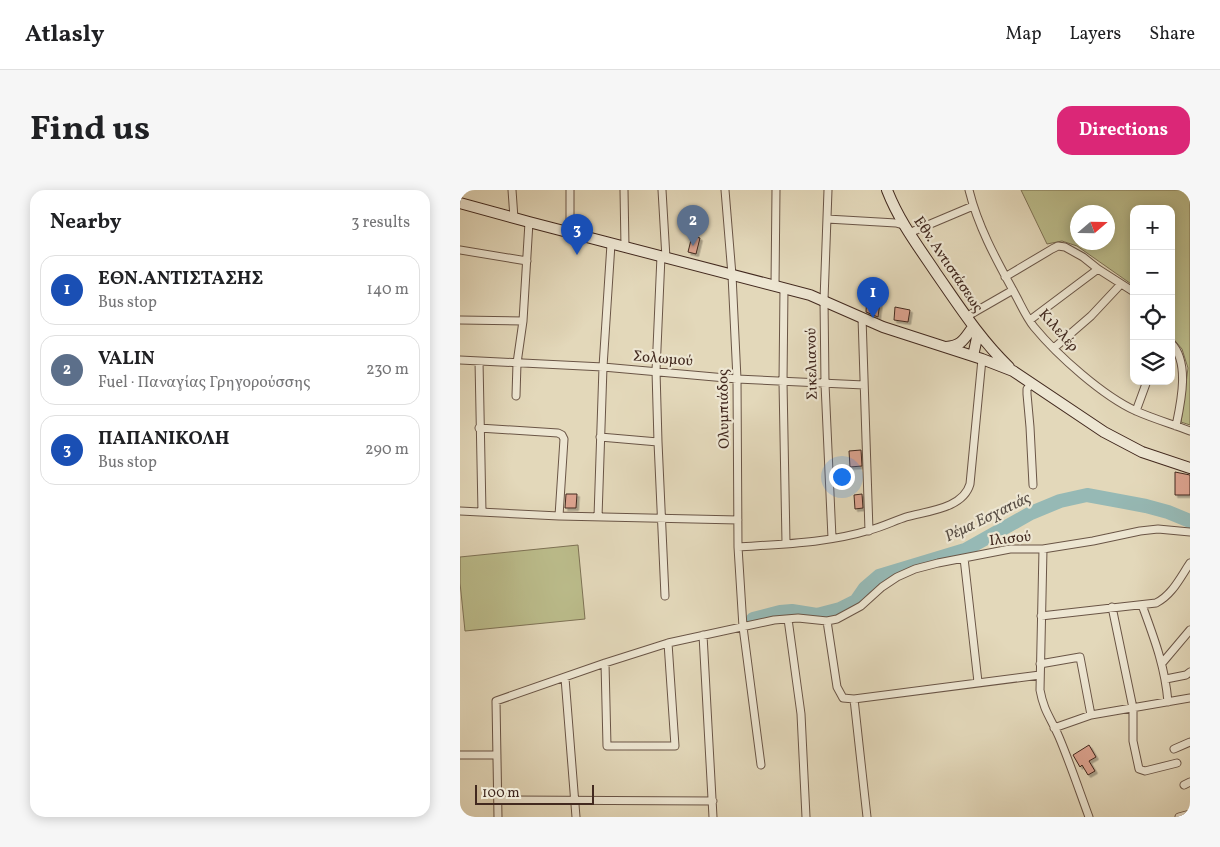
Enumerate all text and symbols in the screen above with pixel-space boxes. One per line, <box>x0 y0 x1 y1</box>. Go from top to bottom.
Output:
text: Atlasly <box>25 18 104 52</box>
text: Map <box>1005 22 1041 47</box>
text: Layers <box>1069 22 1121 47</box>
text: Share <box>1149 22 1195 47</box>
text: Find us <box>30 106 150 154</box>
button: Directions <box>1057 106 1190 155</box>
pin: 2 <box>677 205 709 246</box>
north arrow <box>1070 205 1115 250</box>
map controls <box>1130 205 1175 385</box>
button: + <box>1130 205 1175 250</box>
text: Nearby <box>50 208 121 237</box>
text: 3 results <box>351 212 410 234</box>
street label: Εθν. Αντιστάσεως <box>908 213 988 317</box>
pin: 3 <box>561 214 593 255</box>
button: − <box>1130 250 1175 295</box>
text: ΕΘΝ.ΑΝΤΙΣΤΑΣΗΣ <box>98 266 263 292</box>
pin: 1 <box>857 277 889 318</box>
text: 1 <box>64 279 70 301</box>
text: 140 m <box>367 279 409 301</box>
text: Bus stop <box>98 292 157 314</box>
button: locate <box>1130 295 1175 340</box>
street label: Κιλελέρ <box>1033 305 1083 357</box>
street label: Σικελιανού <box>801 328 824 400</box>
button: layers <box>1130 340 1175 385</box>
text: VALIN <box>98 346 155 372</box>
street label: Σολωμού <box>632 346 694 373</box>
text: 2 <box>63 359 71 381</box>
text: 230 m <box>366 359 409 381</box>
street label: Ολυμπιάδος <box>713 369 736 449</box>
text: Fuel · Παναγίας Γρηγορούσσης <box>98 372 310 394</box>
text: ΠΑΠΑΝΙΚΟΛΗ <box>98 426 230 452</box>
text: 3 <box>63 439 71 461</box>
text: 290 m <box>365 439 409 461</box>
text: Bus stop <box>98 452 157 474</box>
your location <box>829 464 855 490</box>
water label: Ρέμα Εσχατιάς <box>941 487 1035 548</box>
street label: Ιλισού <box>988 527 1032 552</box>
scale bar <box>475 782 594 805</box>
text: 100 m <box>482 784 520 803</box>

